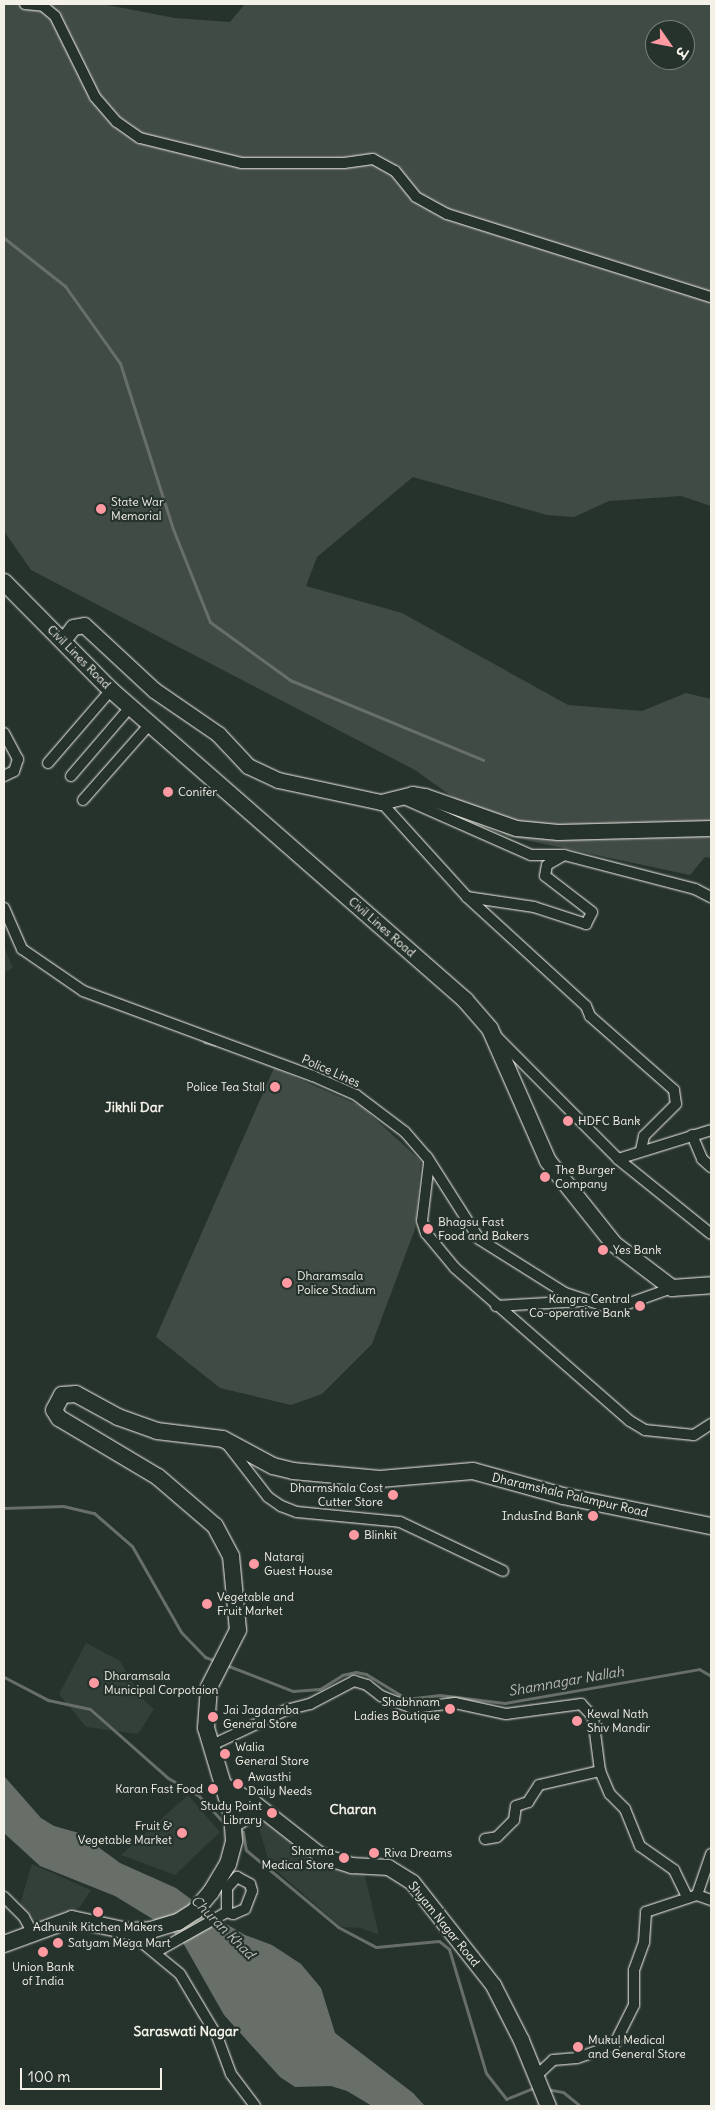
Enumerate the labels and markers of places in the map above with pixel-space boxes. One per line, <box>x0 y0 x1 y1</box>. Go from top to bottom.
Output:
place label: State War Memorial <box>111 495 164 523</box>
marker: State War Memorial <box>95 503 107 515</box>
place label: Conifer <box>178 785 217 799</box>
marker: Conifer <box>162 786 174 798</box>
place label: Police Tea Stall <box>186 1080 265 1094</box>
marker: Police Tea Stall <box>269 1081 281 1093</box>
place label: HDFC Bank <box>578 1114 640 1128</box>
marker: HDFC Bank <box>562 1115 574 1127</box>
place label: The Burger Company <box>555 1163 615 1191</box>
marker: The Burger Company <box>539 1171 551 1183</box>
place label: Bhagsu Fast Food and Bakers <box>438 1215 529 1243</box>
marker: Bhagsu Fast Food and Bakers <box>422 1223 434 1235</box>
place label: Yes Bank <box>613 1243 661 1257</box>
marker: Yes Bank <box>597 1244 609 1256</box>
place label: Dharamsala Police Stadium <box>297 1269 376 1297</box>
marker: Dharamsala Police Stadium <box>281 1277 293 1289</box>
place label: Kangra Central Co-operative Bank <box>529 1292 630 1320</box>
marker: Kangra Central Co-operative Bank <box>634 1300 646 1312</box>
place label: Dharmshala Cost Cutter Store <box>290 1481 383 1509</box>
marker: Dharmshala Cost Cutter Store <box>387 1489 399 1501</box>
place label: IndusInd Bank <box>502 1509 583 1523</box>
marker: IndusInd Bank <box>587 1510 599 1522</box>
place label: Blinkit <box>364 1528 397 1542</box>
marker: Blinkit <box>348 1529 360 1541</box>
place label: Nataraj Guest House <box>264 1550 333 1578</box>
marker: Nataraj Guest House <box>248 1558 260 1570</box>
place label: Vegetable and Fruit Market <box>217 1590 294 1618</box>
marker: Vegetable and Fruit Market <box>201 1598 213 1610</box>
place label: Dharamsala Municipal Corpotaion <box>104 1669 219 1697</box>
marker: Dharamsala Municipal Corpotaion <box>88 1677 100 1689</box>
place label: Shabhnam Ladies Boutique <box>354 1695 440 1723</box>
place label: Jai Jagdamba General Store <box>223 1703 299 1731</box>
marker: Shabhnam Ladies Boutique <box>444 1703 456 1715</box>
place label: Kewal Nath Shiv Mandir <box>587 1707 650 1735</box>
marker: Jai Jagdamba General Store <box>207 1711 219 1723</box>
marker: Kewal Nath Shiv Mandir <box>571 1715 583 1727</box>
place label: Walia General Store <box>235 1740 309 1768</box>
marker: Walia General Store <box>219 1748 231 1760</box>
place label: Awasthi Daily Needs <box>248 1770 312 1798</box>
marker: Awasthi Daily Needs <box>232 1778 244 1790</box>
place label: Karan Fast Food <box>115 1782 203 1796</box>
marker: Karan Fast Food <box>207 1783 219 1795</box>
place label: Study Point Library <box>201 1799 262 1827</box>
marker: Study Point Library <box>266 1807 278 1819</box>
place label: Fruit & Vegetable Market <box>78 1819 172 1847</box>
marker: Fruit & Vegetable Market <box>176 1827 188 1839</box>
place label: Sharma Medical Store <box>261 1844 334 1872</box>
place label: Riva Dreams <box>384 1846 452 1860</box>
marker: Riva Dreams <box>368 1847 380 1859</box>
marker: Sharma Medical Store <box>338 1852 350 1864</box>
marker: Adhunik Kitchen Makers <box>92 1906 104 1918</box>
place label: Adhunik Kitchen Makers <box>33 1920 163 1934</box>
place label: Satyam Mega Mart <box>68 1936 171 1950</box>
marker: Satyam Mega Mart <box>52 1937 64 1949</box>
marker: Union Bank of India <box>37 1946 49 1958</box>
place label: Union Bank of India <box>12 1960 74 1988</box>
place label: Mukul Medical and General Store <box>588 2033 686 2061</box>
marker: Mukul Medical and General Store <box>572 2041 584 2053</box>

